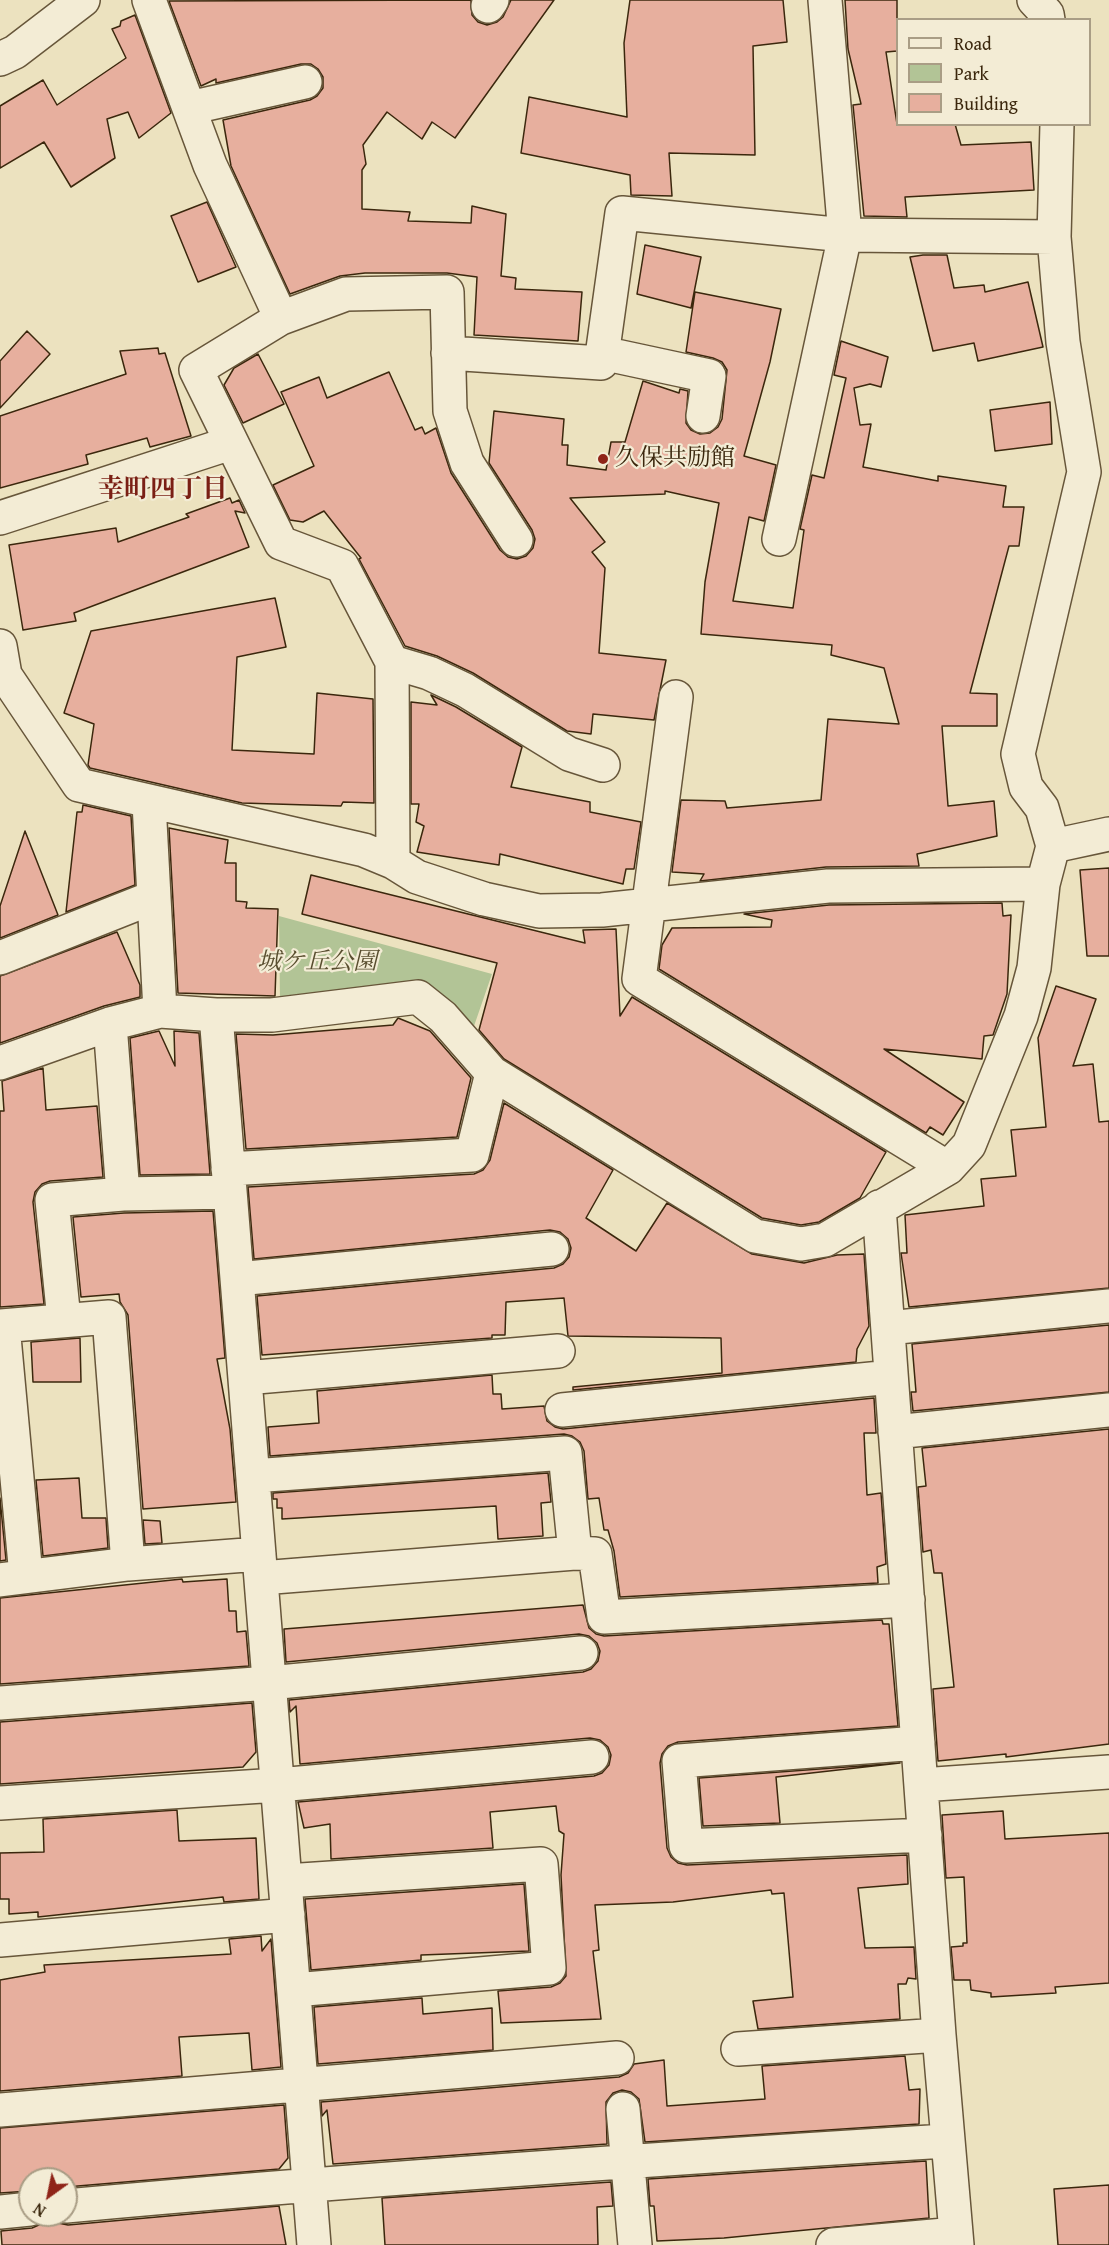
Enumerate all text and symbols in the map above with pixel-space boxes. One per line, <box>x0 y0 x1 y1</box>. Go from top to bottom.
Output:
legend <box>896 18 1091 126</box>
text: Road <box>954 30 992 57</box>
text: Park <box>954 60 989 87</box>
text: Building <box>954 90 1018 117</box>
place label: 久保共励館 <box>615 445 735 473</box>
marker: 久保共励館 <box>596 452 610 466</box>
district label: 幸町四丁目 <box>98 474 228 506</box>
park label: 城ケ丘公園 <box>257 949 377 977</box>
north arrow <box>18 2167 78 2227</box>
text: N <box>28 2197 50 2223</box>

